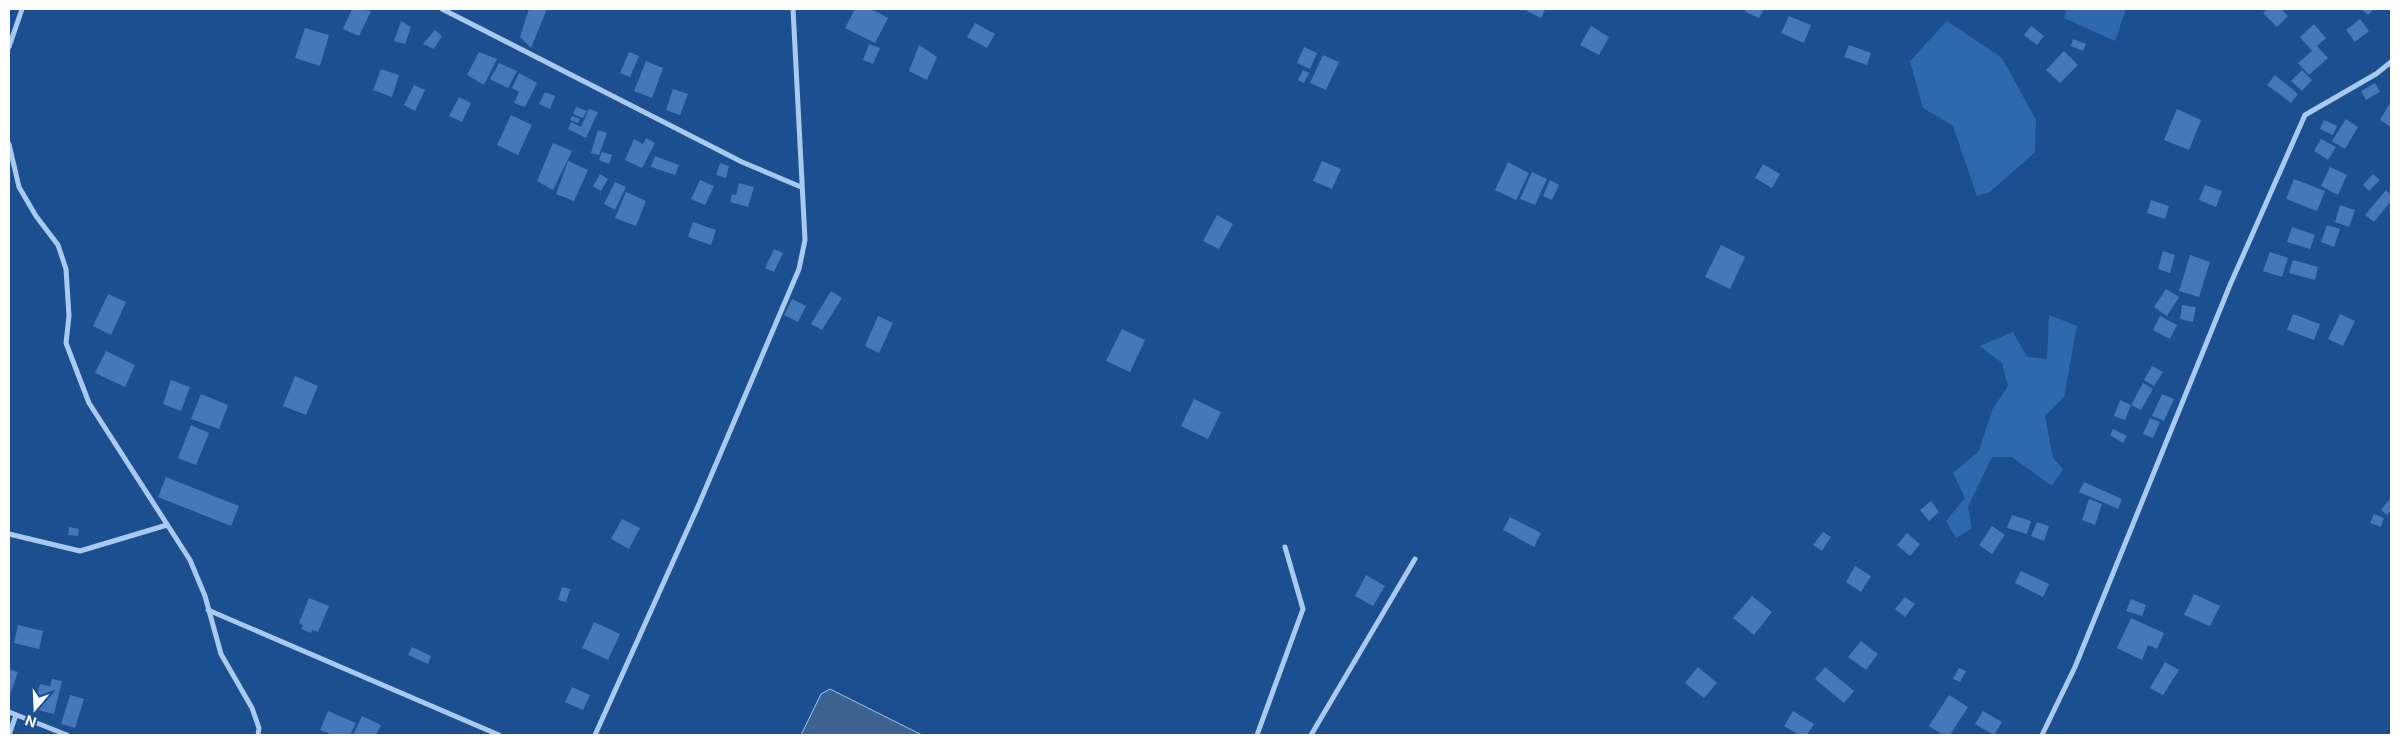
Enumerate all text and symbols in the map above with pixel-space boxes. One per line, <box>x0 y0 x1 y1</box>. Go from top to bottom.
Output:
north arrow <box>10 684 60 734</box>
text: N <box>23 712 38 732</box>

